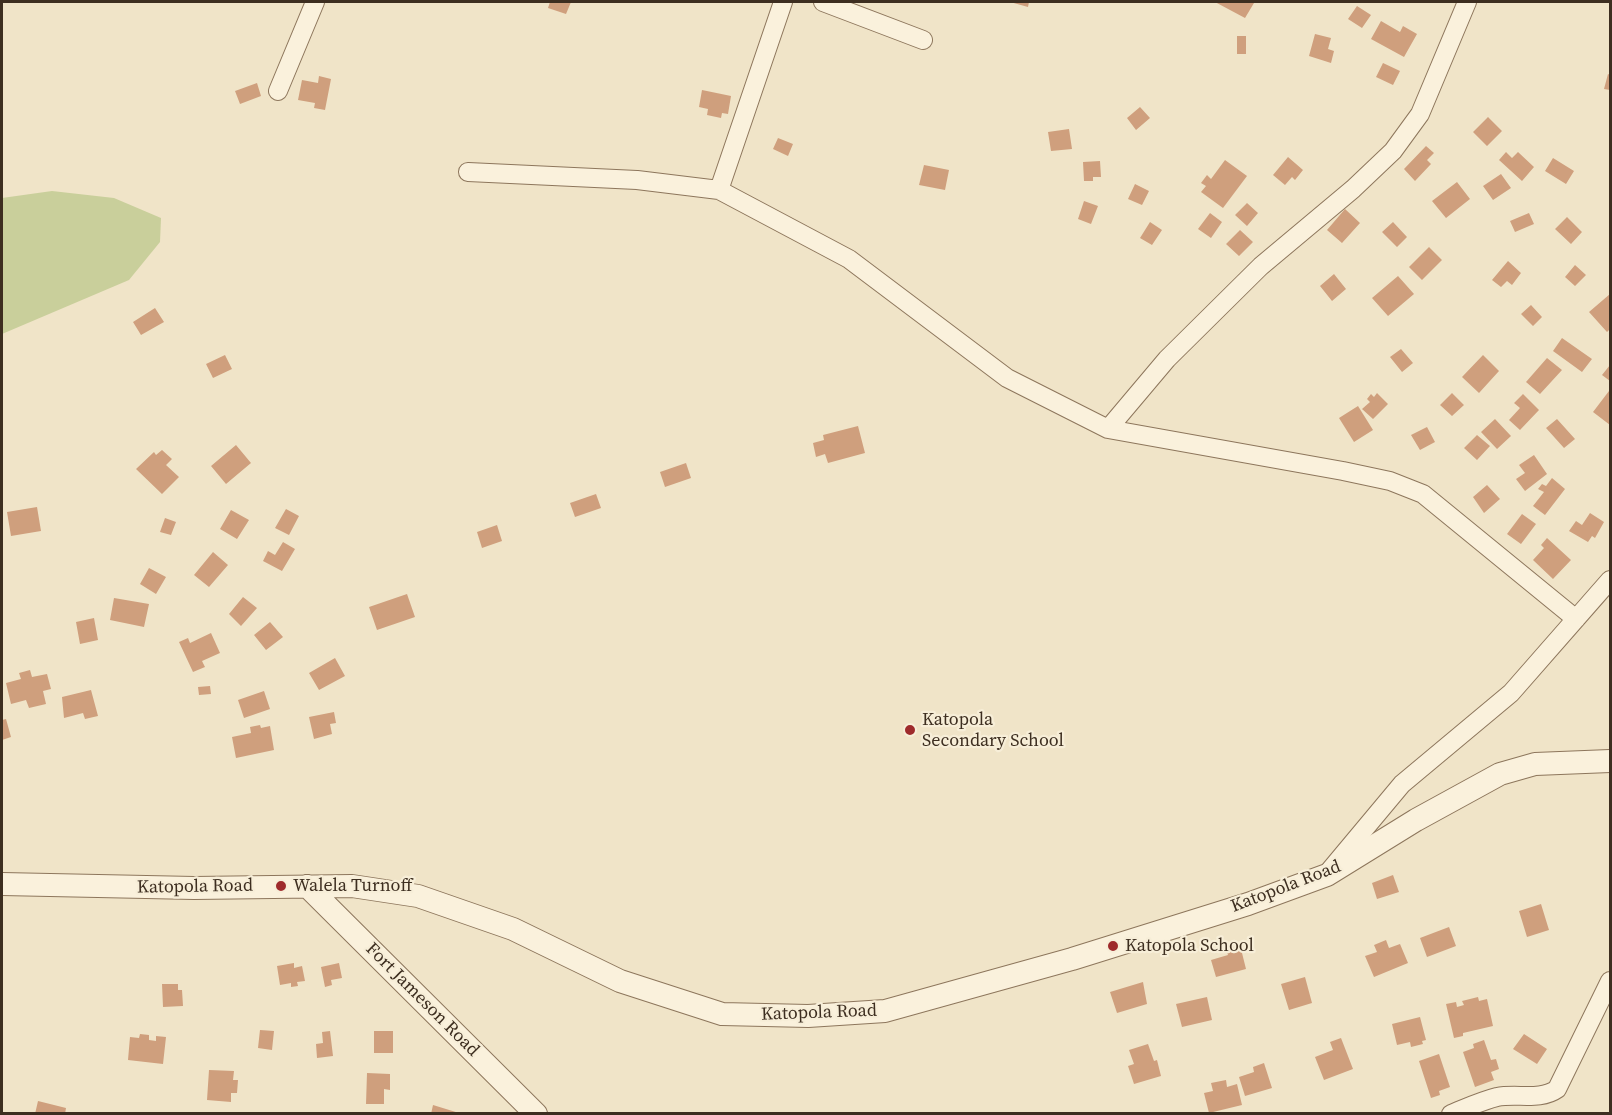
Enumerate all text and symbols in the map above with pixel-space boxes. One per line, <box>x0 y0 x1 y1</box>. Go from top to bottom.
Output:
place label: Katopola Secondary School <box>922 709 1064 752</box>
marker: Katopola Secondary School <box>903 723 917 737</box>
street label: Katopola Road <box>1228 856 1344 918</box>
street label: Katopola Road <box>137 875 253 899</box>
place label: Walela Turnoff <box>293 875 412 897</box>
marker: Walela Turnoff <box>274 879 288 893</box>
place label: Katopola School <box>1125 935 1254 957</box>
street label: Fort Jameson Road <box>361 939 483 1061</box>
marker: Katopola School <box>1106 939 1120 953</box>
street label: Katopola Road <box>761 1000 877 1026</box>

